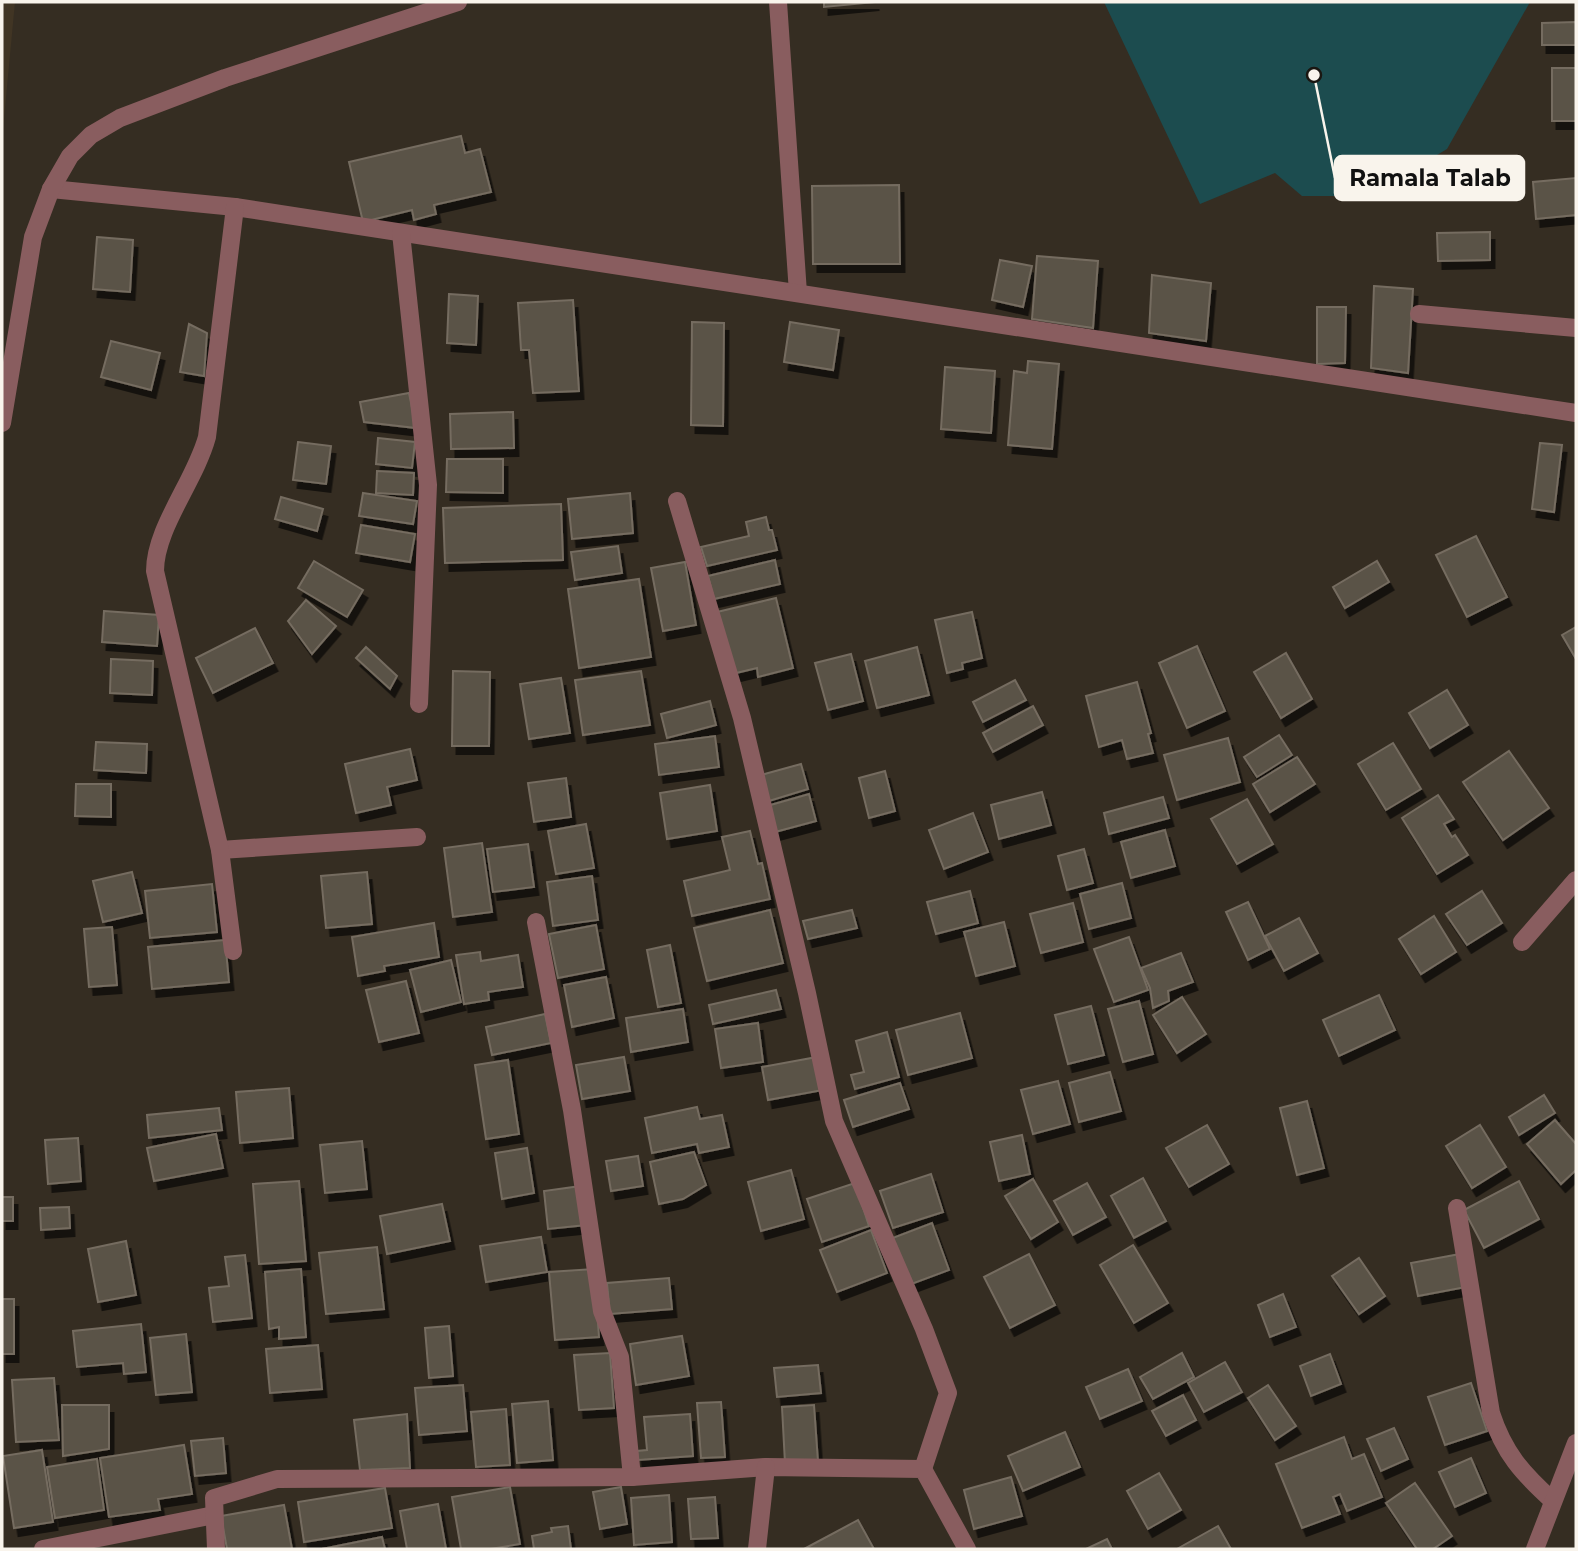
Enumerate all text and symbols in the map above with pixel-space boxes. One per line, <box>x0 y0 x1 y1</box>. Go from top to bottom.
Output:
callout: Ramala Talab <box>1335 156 1524 200</box>
text: Ramala Talab <box>1349 164 1511 192</box>

